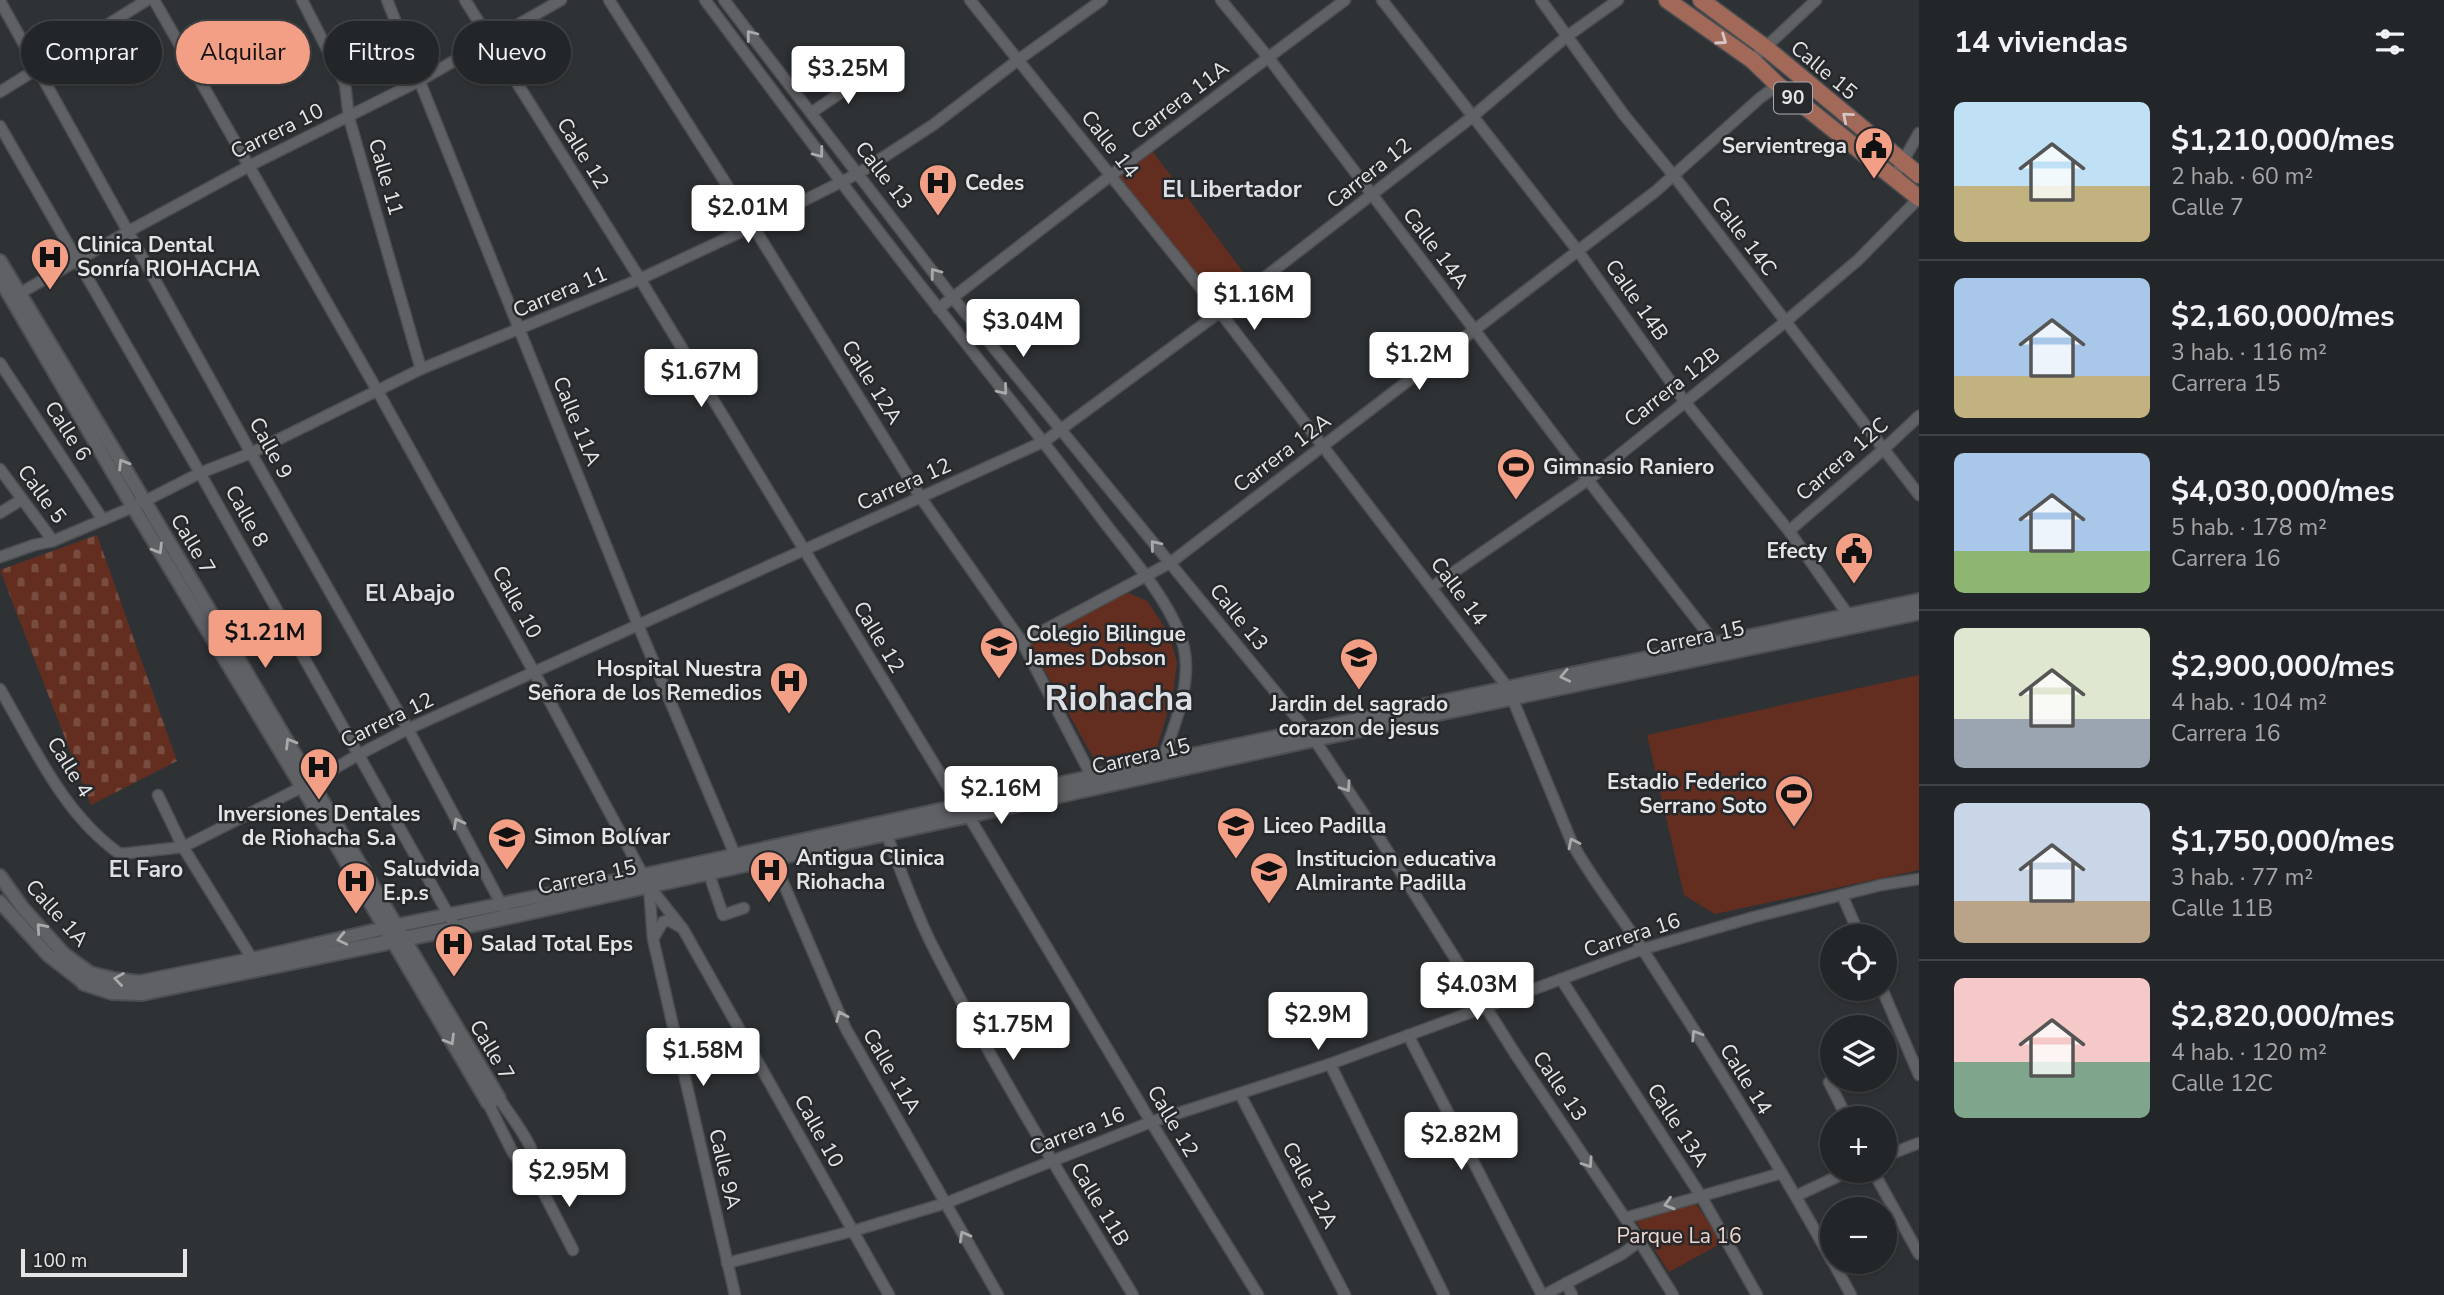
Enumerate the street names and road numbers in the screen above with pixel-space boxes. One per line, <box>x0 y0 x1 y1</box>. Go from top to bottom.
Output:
street label: Calle 15 <box>1785 34 1863 106</box>
street label: Carrera 11A <box>1125 54 1235 146</box>
road number: 90 <box>1774 82 1812 114</box>
street label: Carrera 10 <box>226 96 328 166</box>
street label: Calle 14 <box>1075 104 1145 184</box>
street label: Calle 12 <box>550 112 616 194</box>
street label: Carrera 12 <box>1321 131 1417 215</box>
street label: Calle 11 <box>362 135 410 219</box>
street label: Calle 13 <box>849 135 919 215</box>
street label: Calle 14C <box>1705 190 1783 282</box>
street label: Calle 14A <box>1396 202 1476 294</box>
street label: Calle 14B <box>1599 254 1675 346</box>
street label: Carrera 11 <box>508 260 612 324</box>
street label: Calle 12A <box>835 335 909 429</box>
street label: Carrera 12B <box>1618 341 1726 433</box>
street label: Calle 11A <box>546 372 608 470</box>
street label: Calle 6 <box>38 396 98 466</box>
street label: Carrera 12A <box>1227 407 1337 499</box>
street label: Carrera 12C <box>1790 411 1894 507</box>
street label: Calle 9 <box>243 412 299 484</box>
street label: Carrera 12 <box>853 451 955 517</box>
street label: Calle 5 <box>11 459 73 529</box>
street label: Calle 8 <box>219 480 275 552</box>
street label: Calle 7 <box>164 508 222 580</box>
street label: Calle 14 <box>1424 551 1494 631</box>
street label: Calle 10 <box>486 561 548 643</box>
street label: Calle 13 <box>1203 577 1275 657</box>
street label: Calle 12 <box>847 596 911 678</box>
street label: Carrera 15 <box>1643 614 1747 662</box>
street label: Carrera 12 <box>336 685 438 755</box>
street label: Calle 4 <box>41 731 99 803</box>
street label: Carrera 15 <box>1089 731 1193 781</box>
street label: Carrera 15 <box>535 853 639 901</box>
street label: Calle 1A <box>19 873 95 953</box>
street label: Carrera 16 <box>1580 906 1684 964</box>
street label: Calle 7 <box>463 1014 521 1086</box>
street label: Calle 11A <box>856 1023 928 1119</box>
street label: Calle 14 <box>1713 1038 1779 1120</box>
street label: Calle 13 <box>1526 1045 1594 1127</box>
street label: Calle 13A <box>1641 1078 1715 1172</box>
street label: Calle 12 <box>1141 1080 1205 1162</box>
street label: Calle 10 <box>788 1090 850 1172</box>
street label: Carrera 16 <box>1025 1100 1129 1162</box>
street label: Calle 9A <box>702 1126 748 1212</box>
street label: Calle 12A <box>1275 1137 1345 1233</box>
street label: Calle 11B <box>1064 1157 1136 1251</box>

